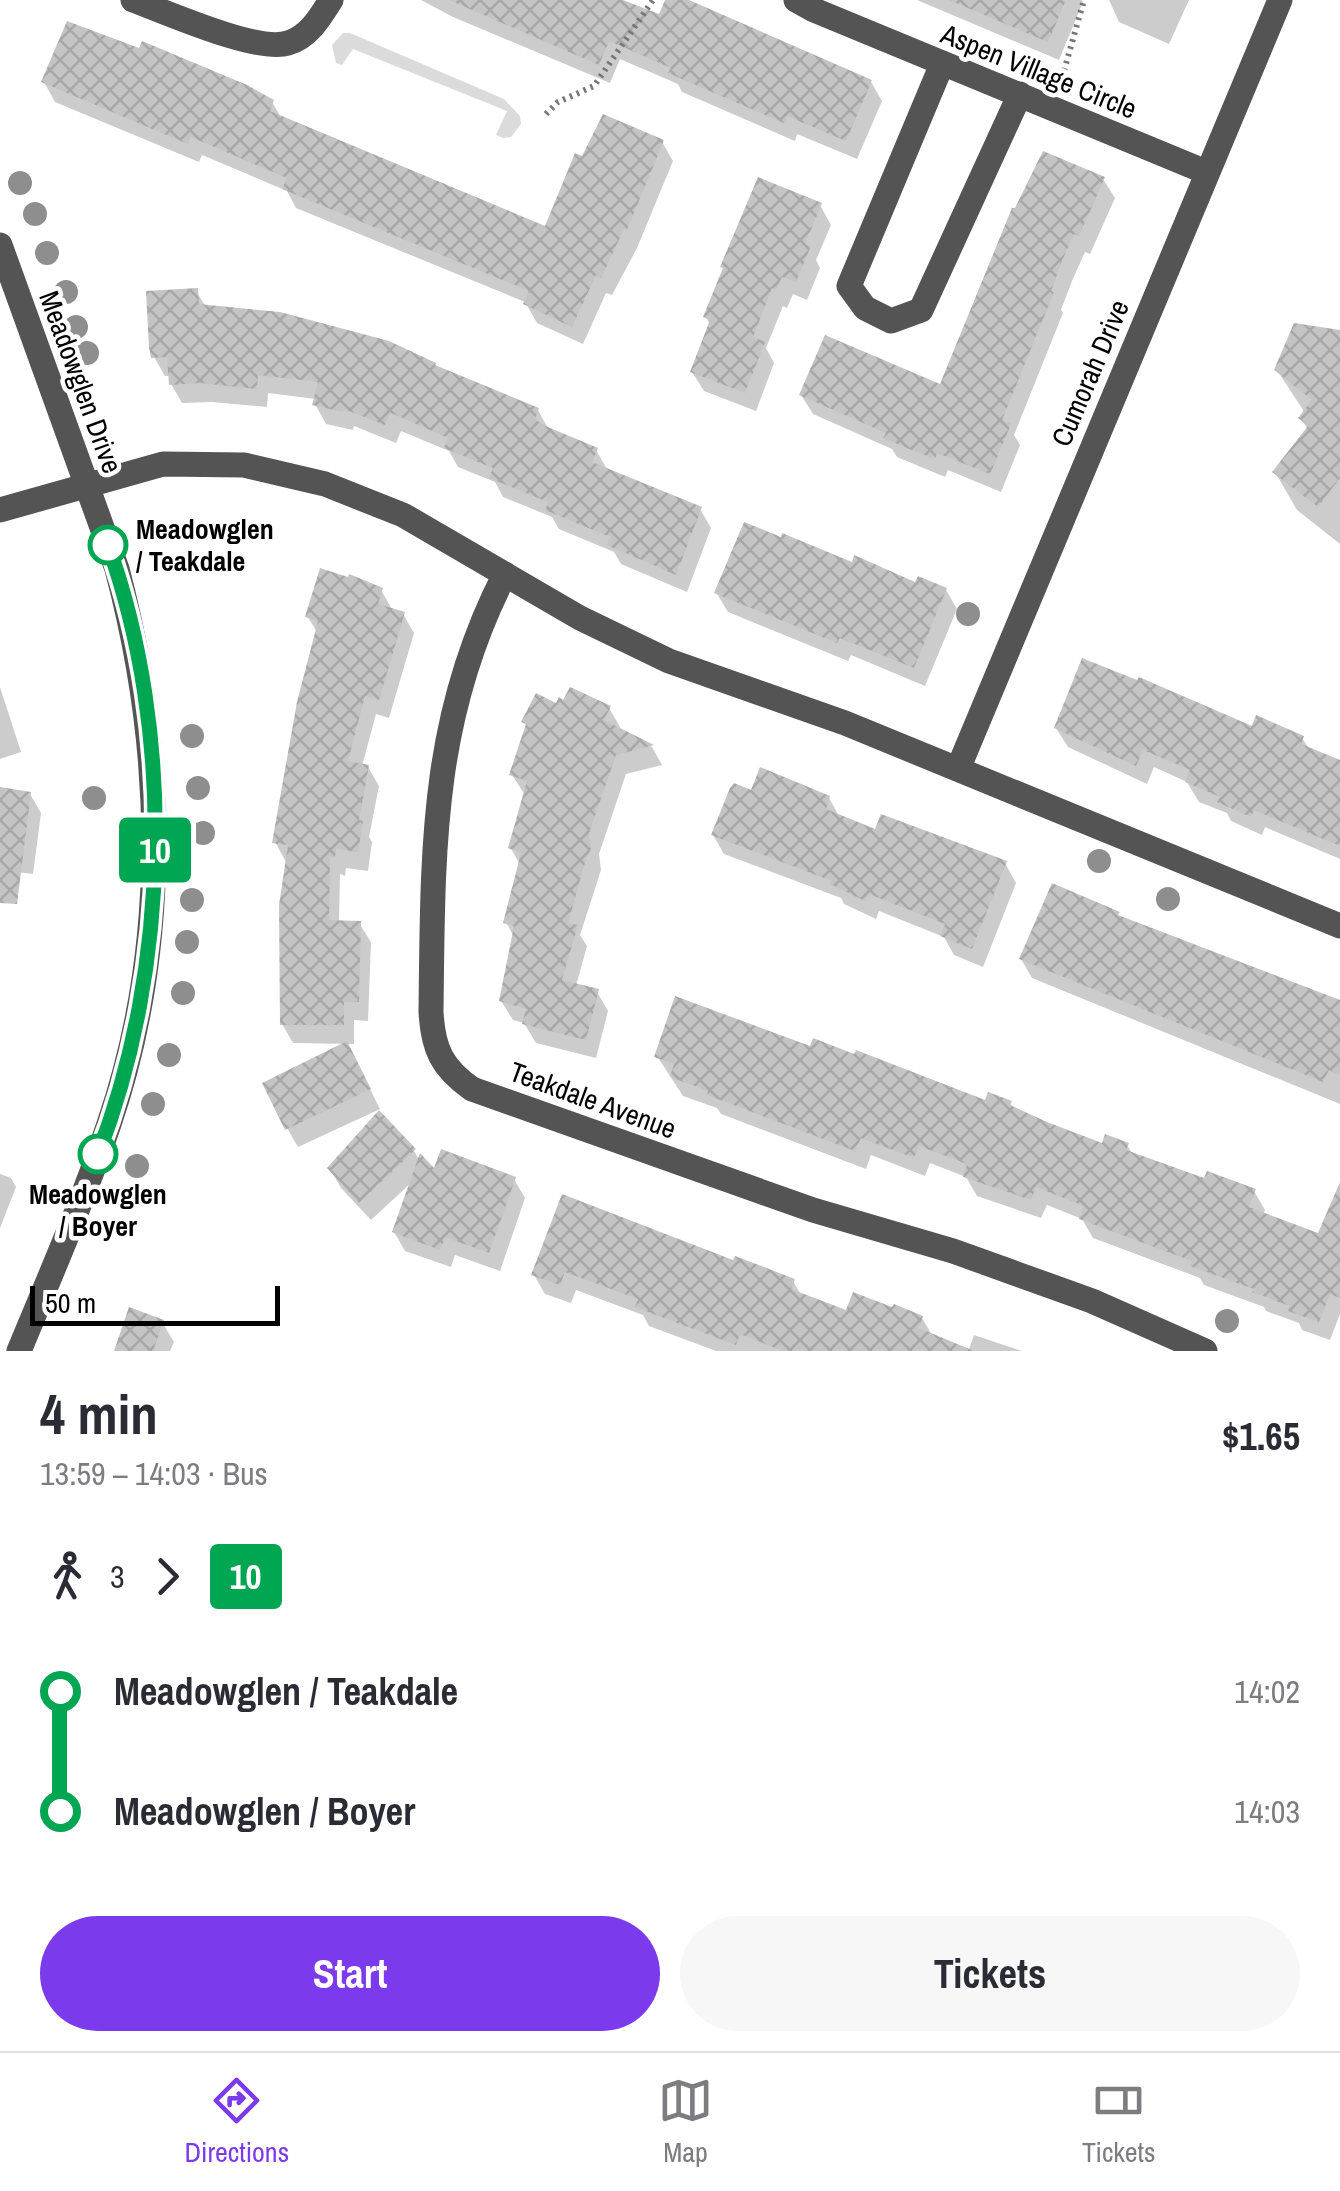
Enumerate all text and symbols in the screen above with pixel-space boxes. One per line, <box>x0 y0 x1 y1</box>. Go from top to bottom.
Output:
street label: Aspen Village Circle <box>935 14 1142 128</box>
street label: Meadowglen Drive <box>30 286 132 478</box>
street label: Cumorah Drive <box>1042 294 1138 452</box>
place label: Meadowglen / Teakdale <box>136 510 274 580</box>
marker: Meadowglen / Teakdale <box>89 526 127 564</box>
line badge: 10 <box>110 818 200 882</box>
text: 10 <box>139 827 171 874</box>
street label: Teakdale Avenue <box>505 1052 681 1148</box>
marker: Meadowglen / Boyer <box>79 1135 117 1173</box>
place label: Meadowglen / Boyer <box>29 1175 167 1245</box>
scale bar <box>30 1281 280 1326</box>
text: 50 m <box>45 1284 96 1322</box>
text: 4 min <box>40 1377 158 1451</box>
text: $1.65 <box>1222 1411 1300 1462</box>
text: 13:59 – 14:03 · Bus <box>40 1452 268 1495</box>
icon: walk <box>40 1549 95 1604</box>
icon: forward <box>140 1549 195 1604</box>
text: 10 <box>230 1553 262 1600</box>
text: 3 <box>110 1555 125 1598</box>
text: Meadowglen / Teakdale <box>114 1666 458 1717</box>
text: 14:02 <box>1234 1670 1300 1713</box>
text: Meadowglen / Boyer <box>114 1786 415 1837</box>
text: 14:03 <box>1234 1790 1300 1833</box>
button: Start <box>40 1916 660 2031</box>
button: Tickets <box>680 1916 1300 2031</box>
tab: Directions <box>184 2073 289 2171</box>
tab: Map <box>658 2073 713 2171</box>
tab: Tickets <box>1082 2073 1156 2171</box>

